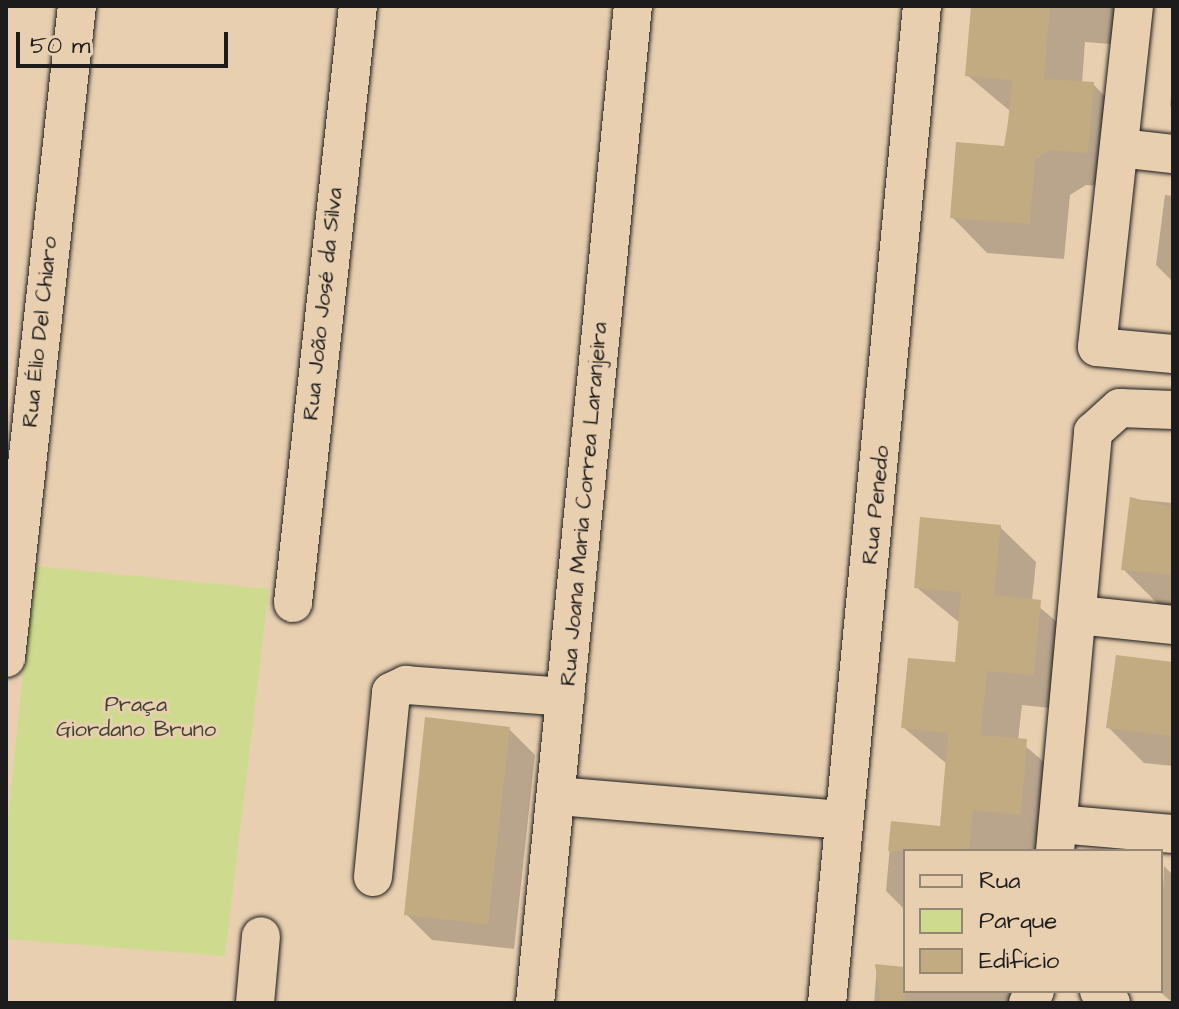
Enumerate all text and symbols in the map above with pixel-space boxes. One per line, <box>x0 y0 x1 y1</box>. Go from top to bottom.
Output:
scale bar <box>20 16 232 66</box>
text: 50 m <box>30 29 90 63</box>
street label: Rua João José da Silva <box>298 186 348 422</box>
street label: Rua Élio Del Chiaro <box>17 235 63 429</box>
street label: Rua Joana Maria Correa Laranjeira <box>555 321 613 687</box>
street label: Rua Penedo <box>857 444 895 566</box>
park label: Praça Giordano Bruno <box>56 691 216 742</box>
legend <box>903 849 1163 993</box>
text: Rua <box>979 864 1021 898</box>
text: Parque <box>979 904 1057 938</box>
text: Edifício <box>979 944 1059 978</box>

